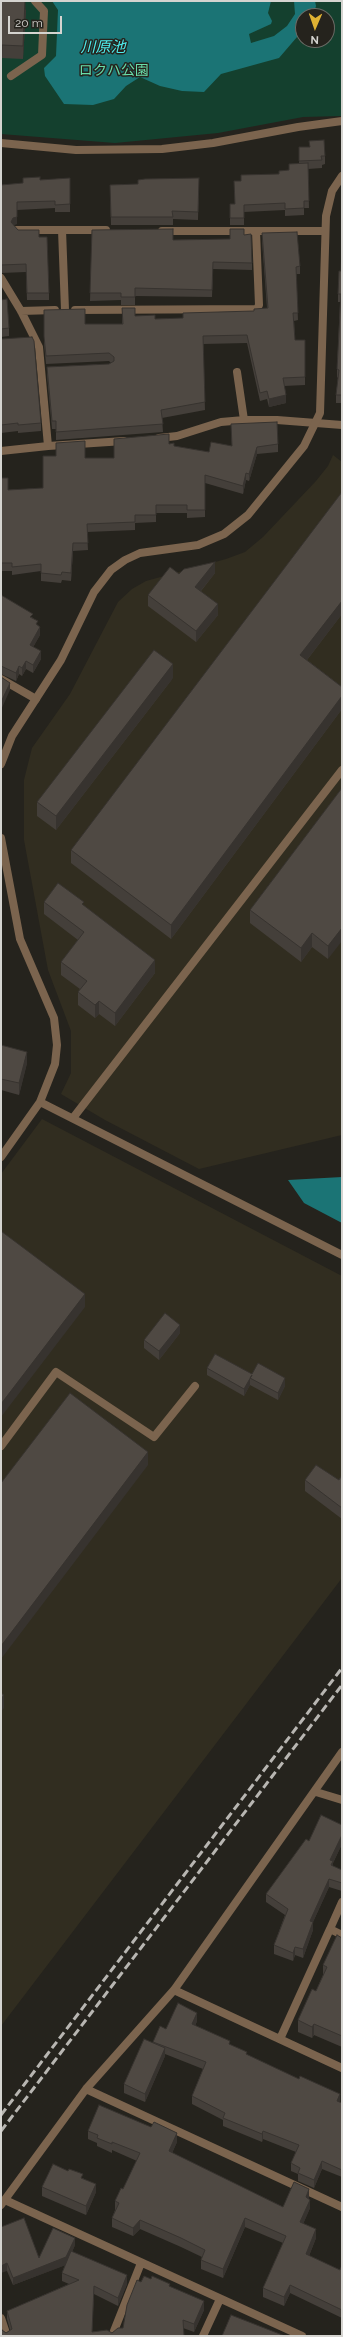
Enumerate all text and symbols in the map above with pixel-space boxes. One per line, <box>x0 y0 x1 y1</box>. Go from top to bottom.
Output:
scale bar <box>10 8 64 34</box>
north arrow <box>295 8 335 48</box>
text: 20 m <box>15 16 43 30</box>
text: N <box>310 33 319 46</box>
water label: 川原池 <box>81 38 125 56</box>
park label: ロクハ公園 <box>79 63 149 79</box>

